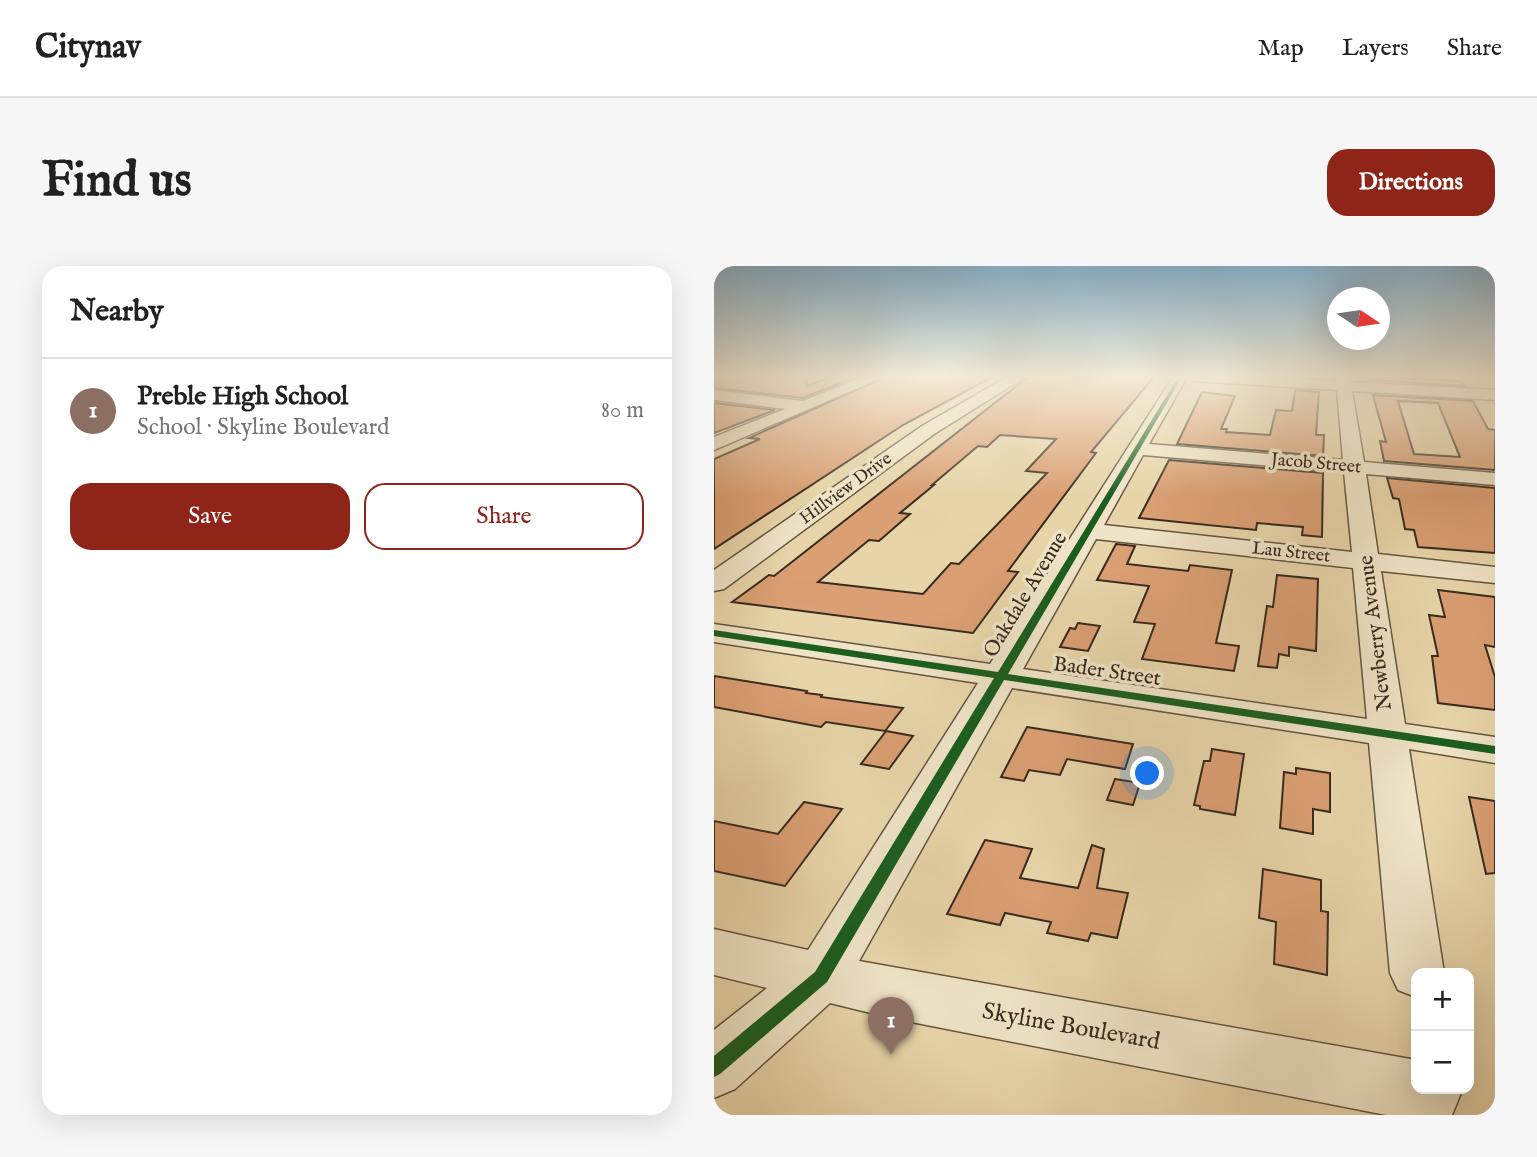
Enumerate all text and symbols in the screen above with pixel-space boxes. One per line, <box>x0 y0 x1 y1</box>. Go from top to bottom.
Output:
text: Citynav <box>35 27 141 69</box>
text: Map <box>1258 33 1304 64</box>
text: Layers <box>1342 33 1409 64</box>
text: Share <box>1447 33 1502 64</box>
button: Directions <box>1327 149 1495 216</box>
text: Find us <box>42 151 192 213</box>
north arrow <box>1327 287 1390 350</box>
text: Nearby <box>70 293 163 331</box>
text: Preble High School <box>137 380 348 413</box>
text: 1 <box>89 396 97 425</box>
text: 80 m <box>601 396 644 425</box>
text: School · Skyline Boulevard <box>137 413 389 442</box>
street label: Hillview Drive <box>795 448 897 530</box>
street label: Jacob Street <box>1268 448 1362 479</box>
button: Save <box>70 483 350 550</box>
button: Share <box>364 483 644 550</box>
street label: Oakdale Avenue <box>978 527 1074 663</box>
street label: Lau Street <box>1251 537 1331 569</box>
street label: Newberry Avenue <box>1353 553 1399 712</box>
street label: Bader Street <box>1052 651 1162 693</box>
your location <box>1130 756 1164 790</box>
map controls <box>1411 968 1474 1094</box>
button: + <box>1411 968 1474 1031</box>
street label: Skyline Boulevard <box>980 996 1163 1058</box>
pin: 1 <box>868 997 914 1055</box>
button: − <box>1411 1031 1474 1094</box>

